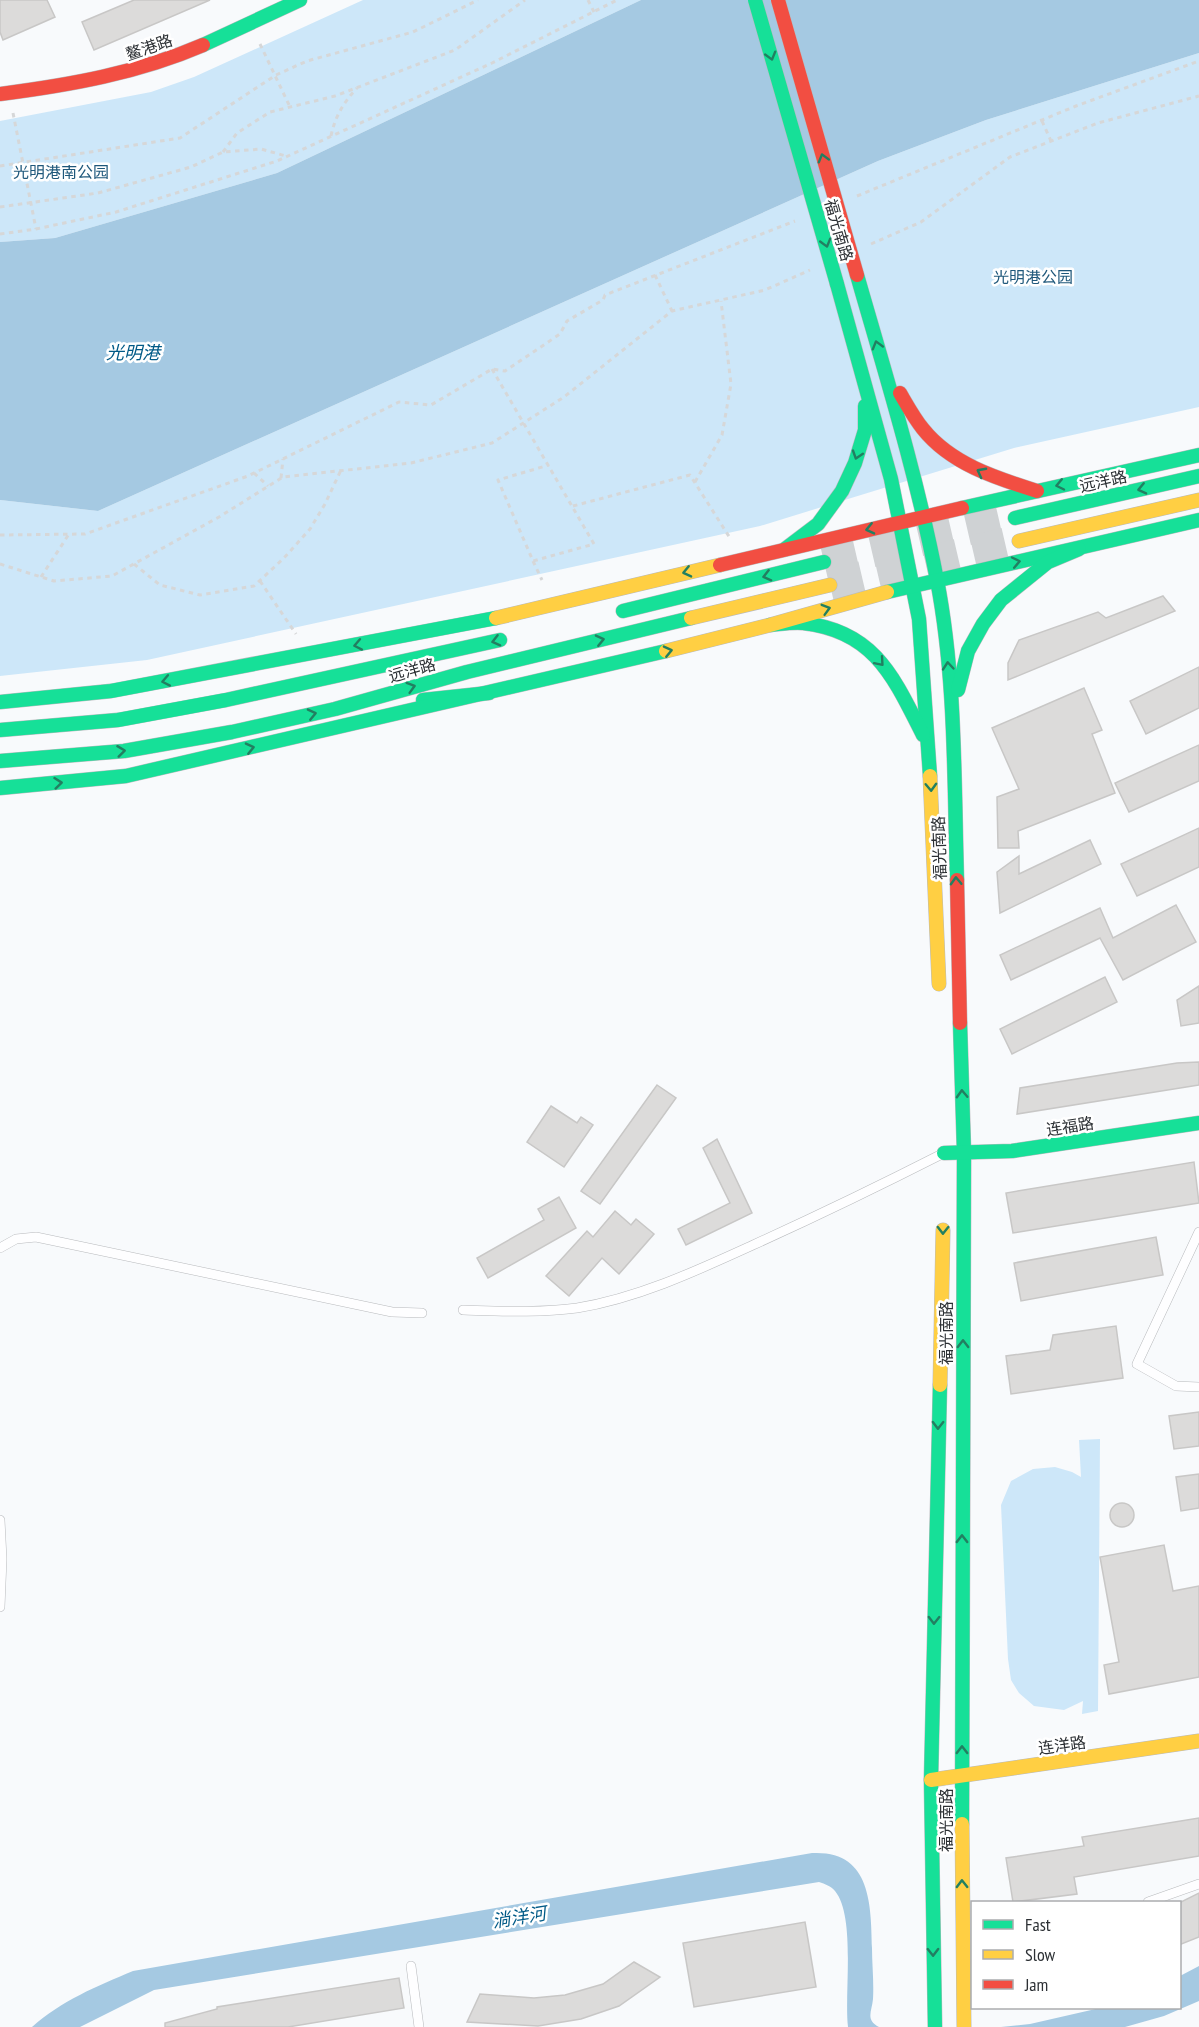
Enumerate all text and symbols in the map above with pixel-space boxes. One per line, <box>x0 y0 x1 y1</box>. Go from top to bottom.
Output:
street label: 鳌港路 <box>123 30 175 64</box>
one-way arrow <box>764 50 776 61</box>
one-way arrow <box>818 153 830 164</box>
park label: 光明港南公园 <box>13 162 109 182</box>
street label: 福光南路 <box>821 196 857 264</box>
one-way arrow <box>819 238 831 248</box>
park label: 光明港公园 <box>993 267 1073 287</box>
one-way arrow <box>872 340 884 351</box>
water label: 光明港 <box>106 341 163 364</box>
one-way arrow <box>852 449 865 460</box>
street label: 远洋路 <box>1077 466 1129 496</box>
one-way arrow <box>977 468 988 479</box>
one-way arrow <box>1055 478 1065 491</box>
one-way arrow <box>1137 482 1147 495</box>
one-way arrow <box>865 522 875 535</box>
one-way arrow <box>1010 556 1020 569</box>
one-way arrow <box>682 565 692 578</box>
one-way arrow <box>762 569 772 582</box>
one-way arrow <box>820 604 831 616</box>
one-way arrow <box>491 634 501 647</box>
one-way arrow <box>595 634 605 647</box>
one-way arrow <box>353 638 363 651</box>
one-way arrow <box>663 645 673 658</box>
street label: 远洋路 <box>386 654 438 686</box>
one-way arrow <box>873 655 884 666</box>
one-way arrow <box>942 661 955 670</box>
one-way arrow <box>162 674 172 687</box>
one-way arrow <box>406 682 416 695</box>
one-way arrow <box>307 708 317 721</box>
one-way arrow <box>244 742 254 755</box>
one-way arrow <box>116 745 126 758</box>
one-way arrow <box>54 777 63 790</box>
one-way arrow <box>924 783 937 792</box>
street label: 福光南路 <box>928 816 950 880</box>
one-way arrow <box>950 877 963 886</box>
one-way arrow <box>956 1090 968 1099</box>
street label: 连福路 <box>1045 1112 1095 1140</box>
one-way arrow <box>937 1225 949 1234</box>
street label: 福光南路 <box>936 1301 956 1365</box>
one-way arrow <box>957 1339 969 1348</box>
one-way arrow <box>932 1420 945 1429</box>
one-way arrow <box>956 1534 968 1543</box>
one-way arrow <box>927 1615 940 1624</box>
street label: 连洋路 <box>1037 1732 1087 1758</box>
one-way arrow <box>956 1745 968 1754</box>
street label: 福光南路 <box>936 1788 956 1852</box>
one-way arrow <box>956 1879 969 1888</box>
water label: 淌洋河 <box>491 1901 550 1933</box>
legend <box>971 1901 1181 2009</box>
text: Fast <box>1025 1913 1051 1936</box>
text: Slow <box>1025 1943 1056 1966</box>
one-way arrow <box>927 1947 939 1956</box>
text: Jam <box>1024 1973 1048 1996</box>

